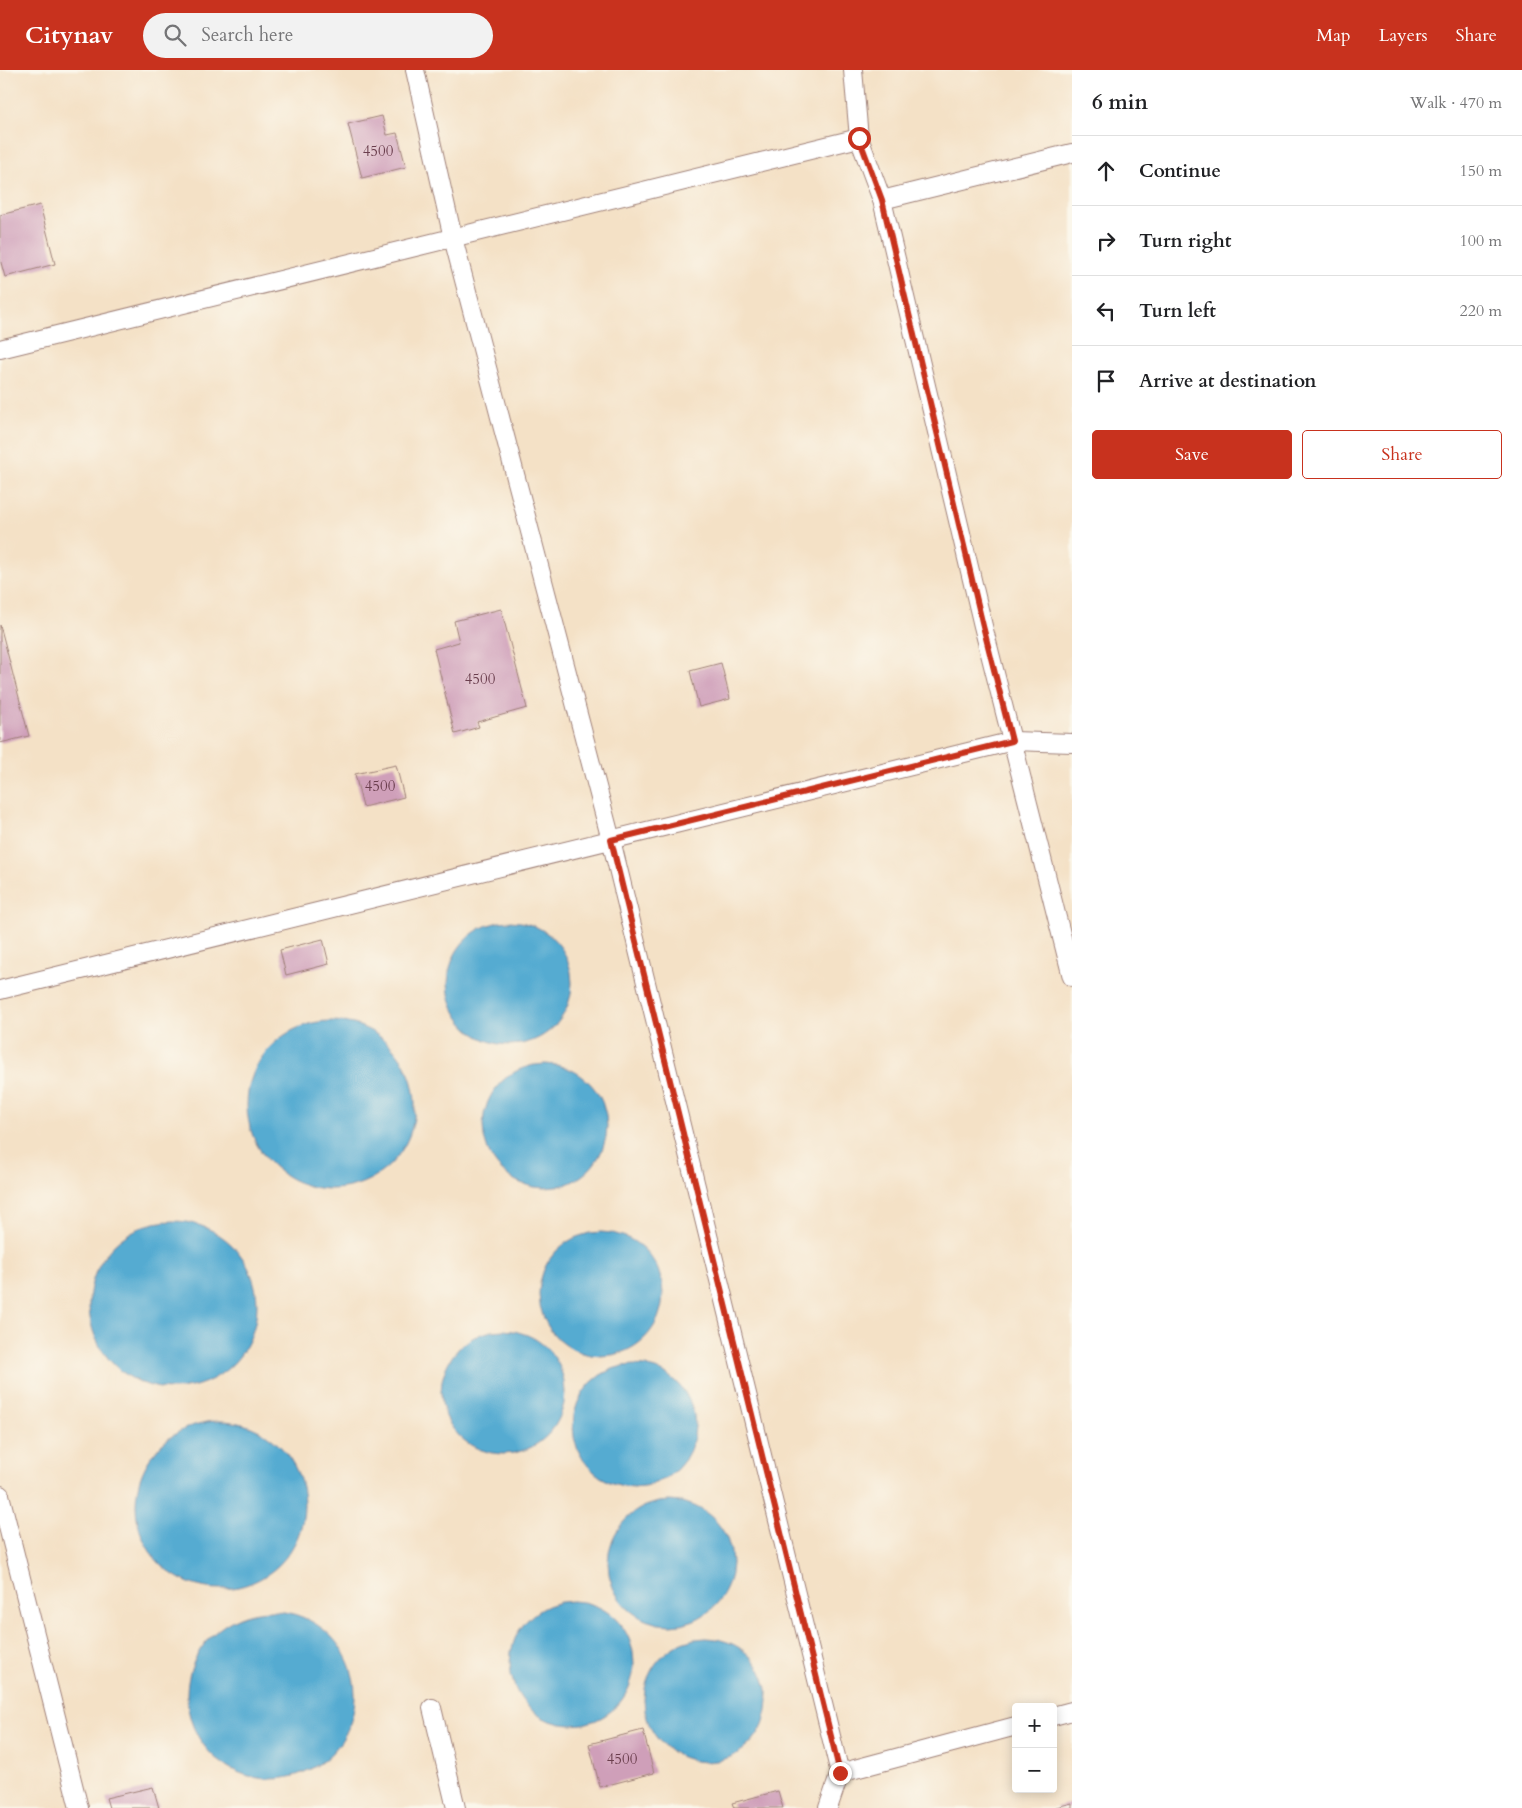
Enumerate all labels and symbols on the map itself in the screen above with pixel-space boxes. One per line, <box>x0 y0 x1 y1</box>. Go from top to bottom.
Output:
route start <box>848 127 871 150</box>
house number: 4500 <box>363 141 394 161</box>
house number: 4500 <box>465 669 496 689</box>
house number: 4500 <box>365 776 396 796</box>
house number: 4500 <box>607 1749 638 1769</box>
route end <box>829 1762 852 1785</box>

